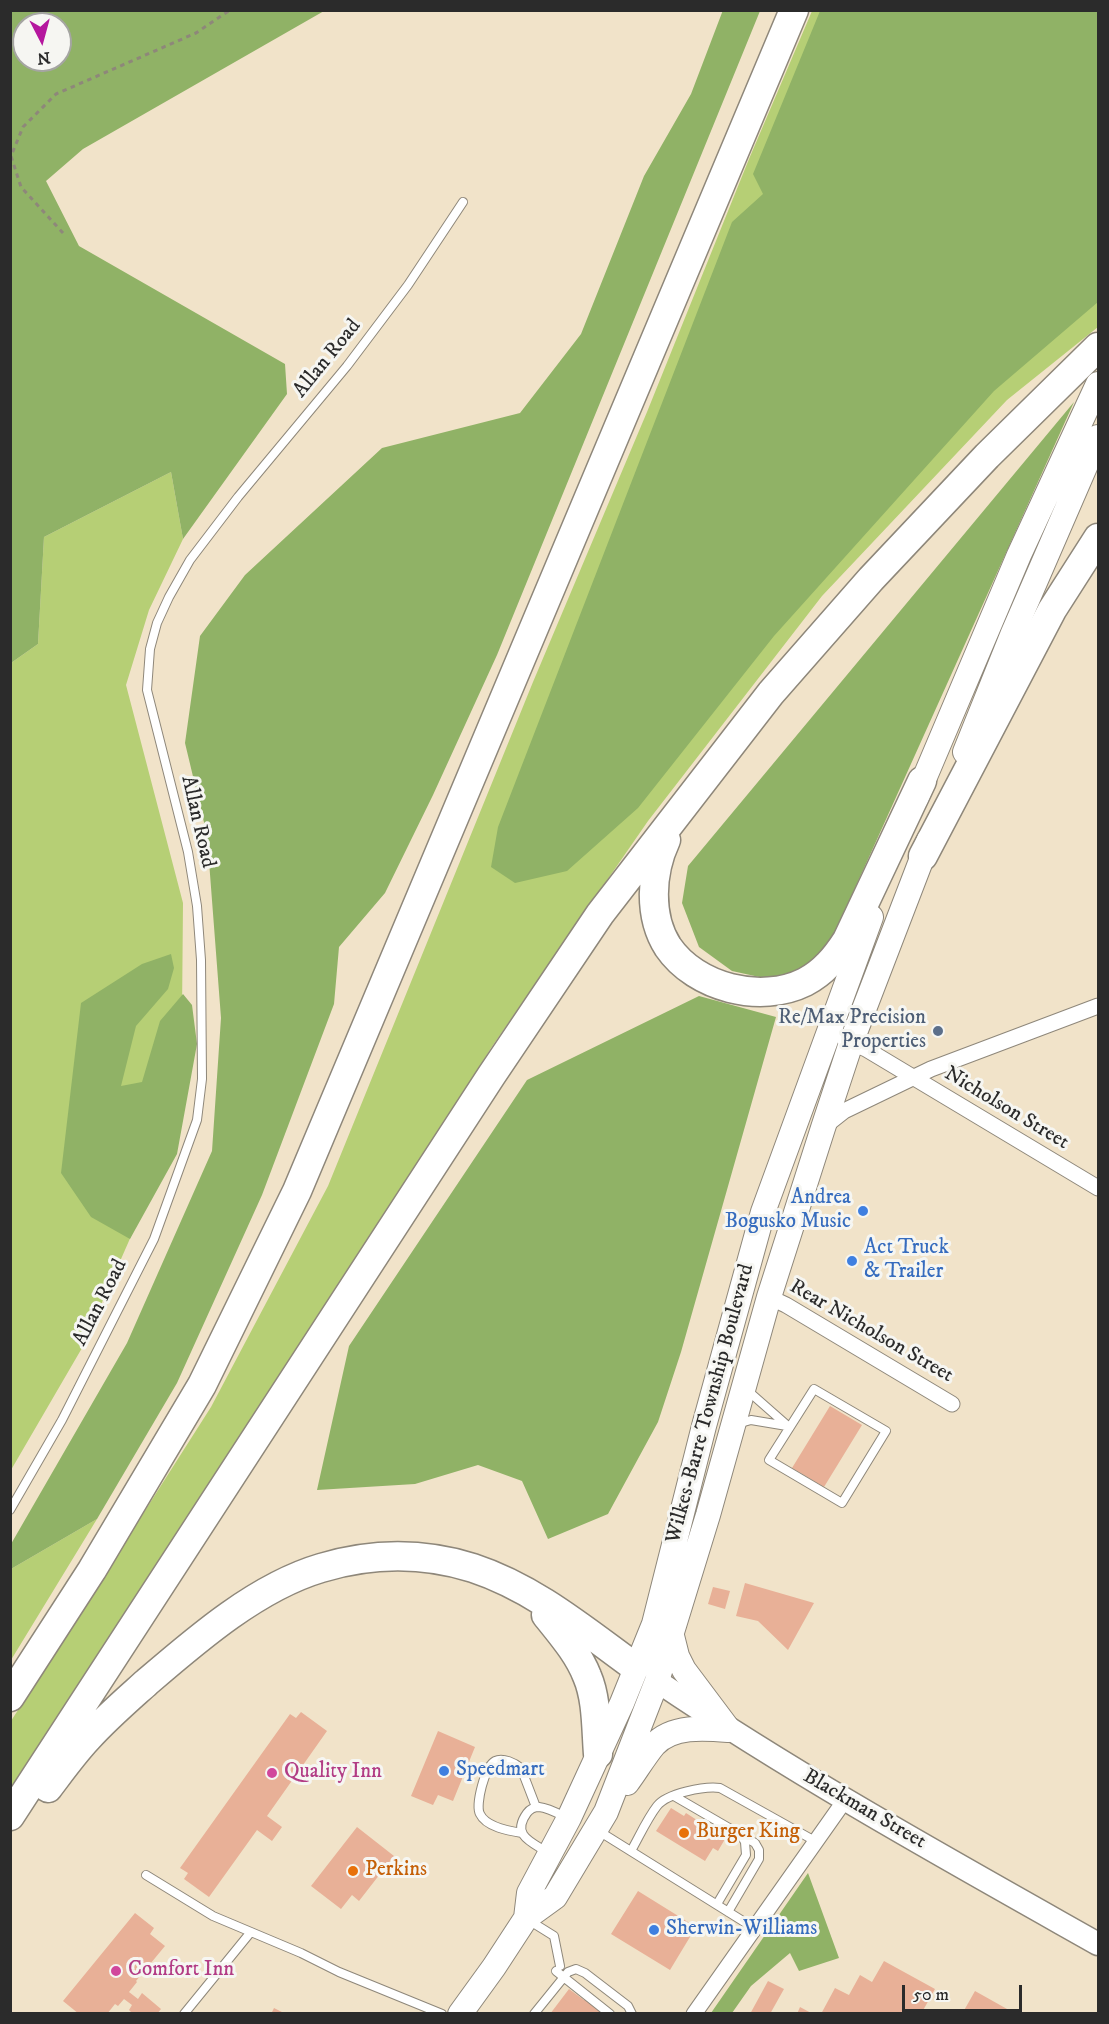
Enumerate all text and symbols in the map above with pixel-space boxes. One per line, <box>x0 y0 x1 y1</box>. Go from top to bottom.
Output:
north arrow <box>12 12 72 72</box>
text: N <box>36 47 51 69</box>
street label: Allan Road <box>289 315 367 403</box>
street label: Allan Road <box>174 773 220 871</box>
place label: Re/Max Precision Properties <box>778 1006 926 1056</box>
marker: Re/Max Precision Properties <box>931 1024 945 1038</box>
street label: Nicholson Street <box>939 1062 1073 1156</box>
place label: Andrea Bogusko Music <box>725 1186 851 1236</box>
marker: Andrea Bogusko Music <box>856 1204 870 1218</box>
place label: Act Truck & Trailer <box>864 1236 949 1286</box>
marker: Act Truck & Trailer <box>845 1254 859 1268</box>
street label: Allan Road <box>68 1255 134 1351</box>
street label: Wilkes-Barre Township Boulevard <box>662 1262 760 1546</box>
street label: Rear Nicholson Street <box>785 1275 957 1389</box>
place label: Speedmart <box>456 1758 545 1784</box>
place label: Quality Inn <box>284 1760 382 1786</box>
marker: Speedmart <box>437 1764 451 1778</box>
street label: Blackman Street <box>798 1765 930 1855</box>
marker: Quality Inn <box>265 1766 279 1780</box>
place label: Burger King <box>696 1820 800 1846</box>
marker: Burger King <box>677 1826 691 1840</box>
place label: Perkins <box>365 1858 427 1884</box>
marker: Perkins <box>346 1864 360 1878</box>
place label: Sherwin-Williams <box>666 1917 817 1943</box>
marker: Sherwin-Williams <box>647 1923 661 1937</box>
place label: Comfort Inn <box>128 1958 234 1984</box>
marker: Comfort Inn <box>109 1964 123 1978</box>
scale bar <box>905 1973 1025 2011</box>
text: 50 m <box>913 1984 949 2006</box>

